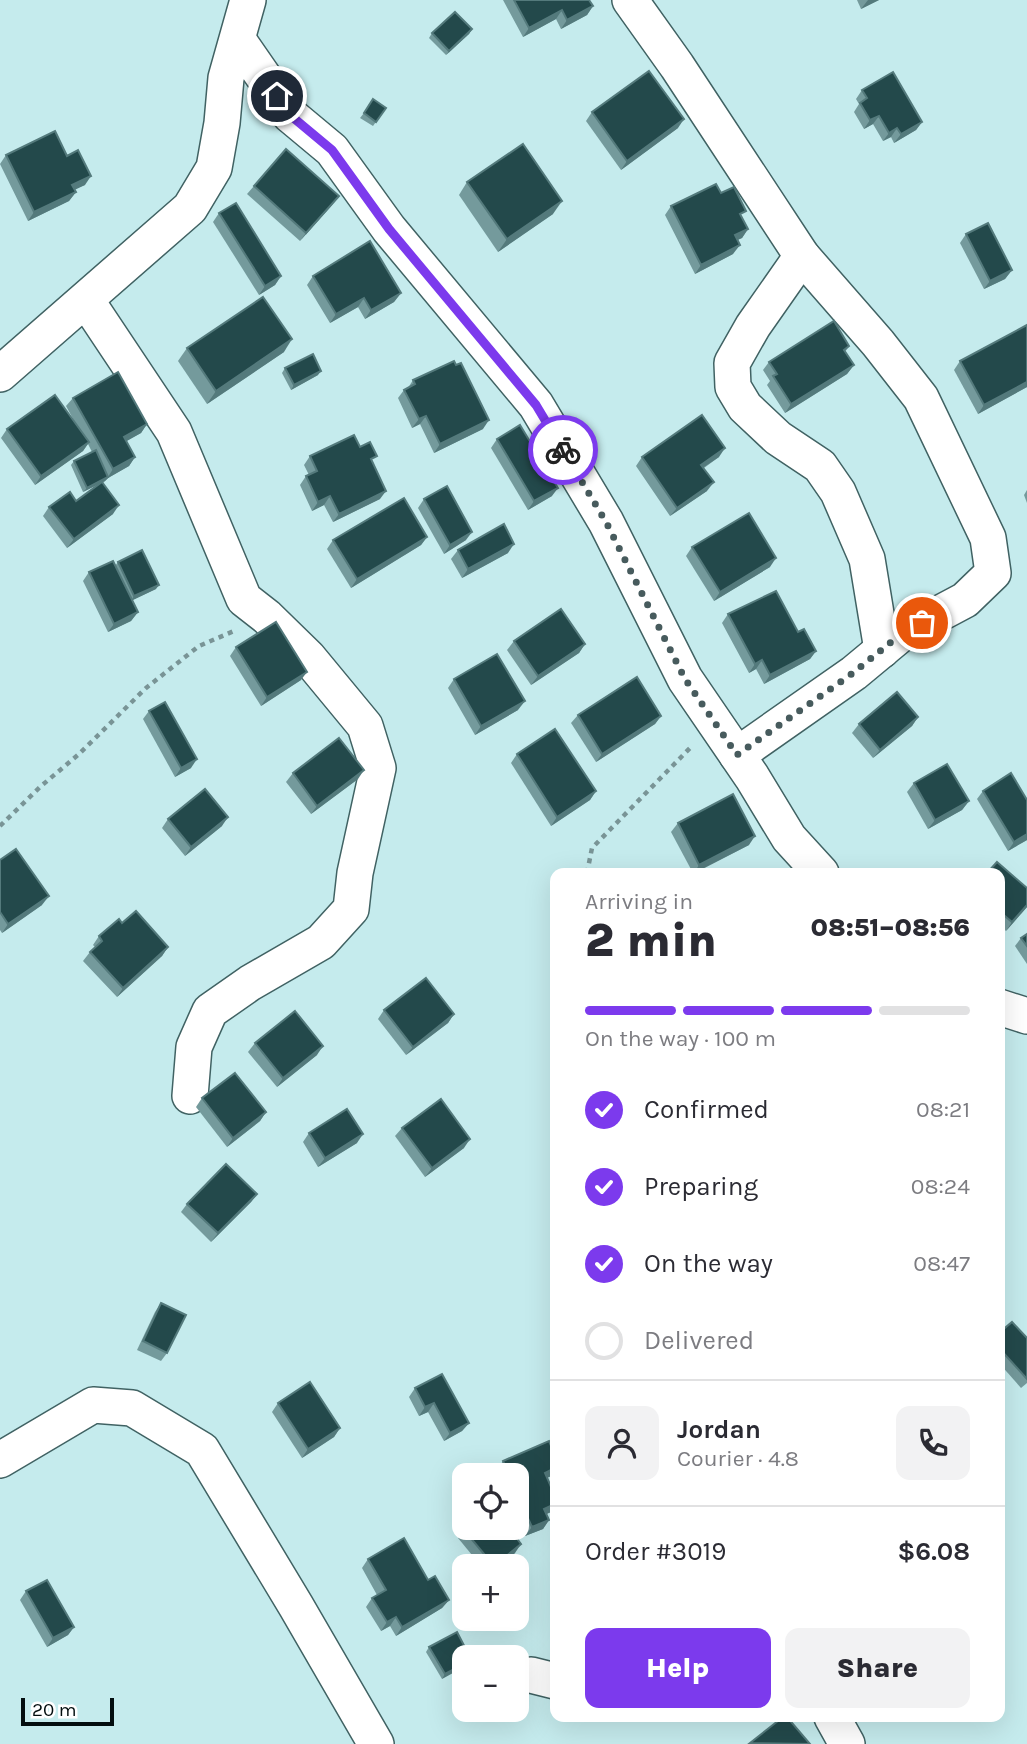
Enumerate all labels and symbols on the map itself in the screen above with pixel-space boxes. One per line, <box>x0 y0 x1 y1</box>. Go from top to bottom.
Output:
pin <box>247 66 307 126</box>
courier <box>528 415 598 485</box>
pin <box>892 593 952 653</box>
scale bar <box>21 1695 114 1727</box>

